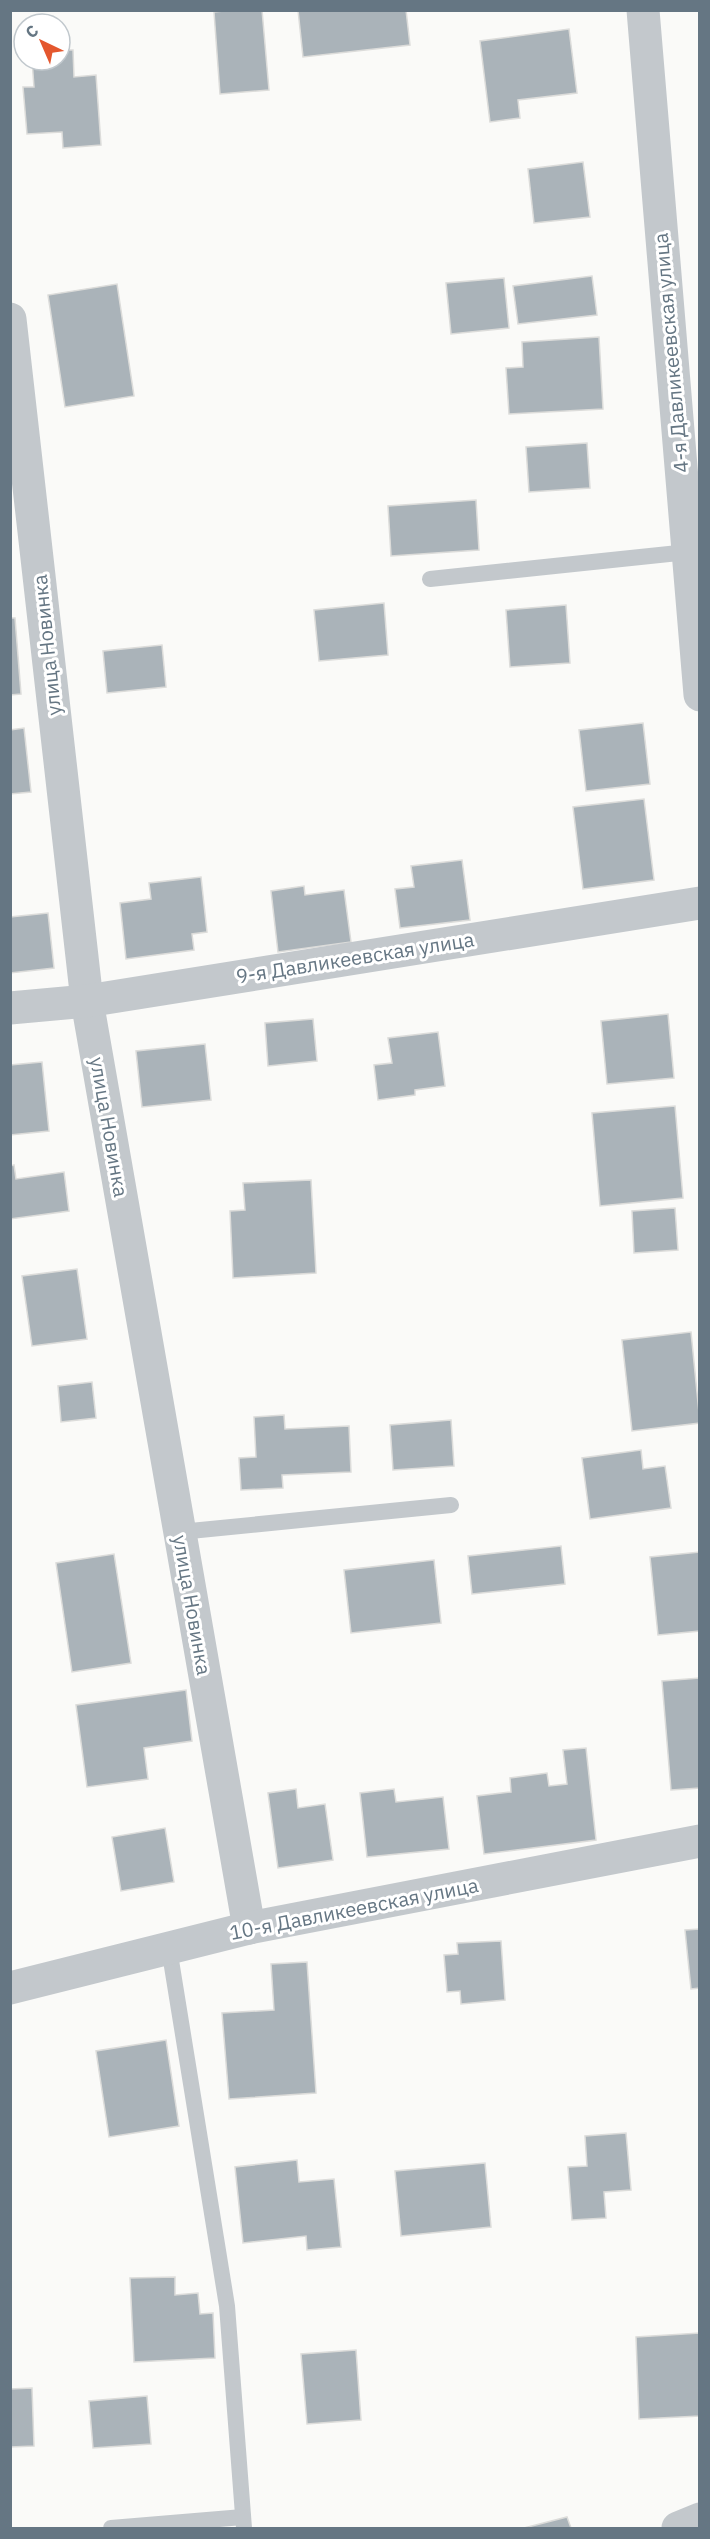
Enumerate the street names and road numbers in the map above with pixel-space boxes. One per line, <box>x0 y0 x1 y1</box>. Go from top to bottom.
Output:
street label: 4-я Давликеевская улица <box>647 232 694 474</box>
street label: улица Новинка <box>26 573 67 717</box>
street label: 9-я Давликеевская улица <box>234 925 476 990</box>
street label: улица Новинка <box>84 1055 135 1199</box>
street label: улица Новинка <box>167 1533 218 1677</box>
street label: 10-я Давликеевская улица <box>227 1871 481 1946</box>

